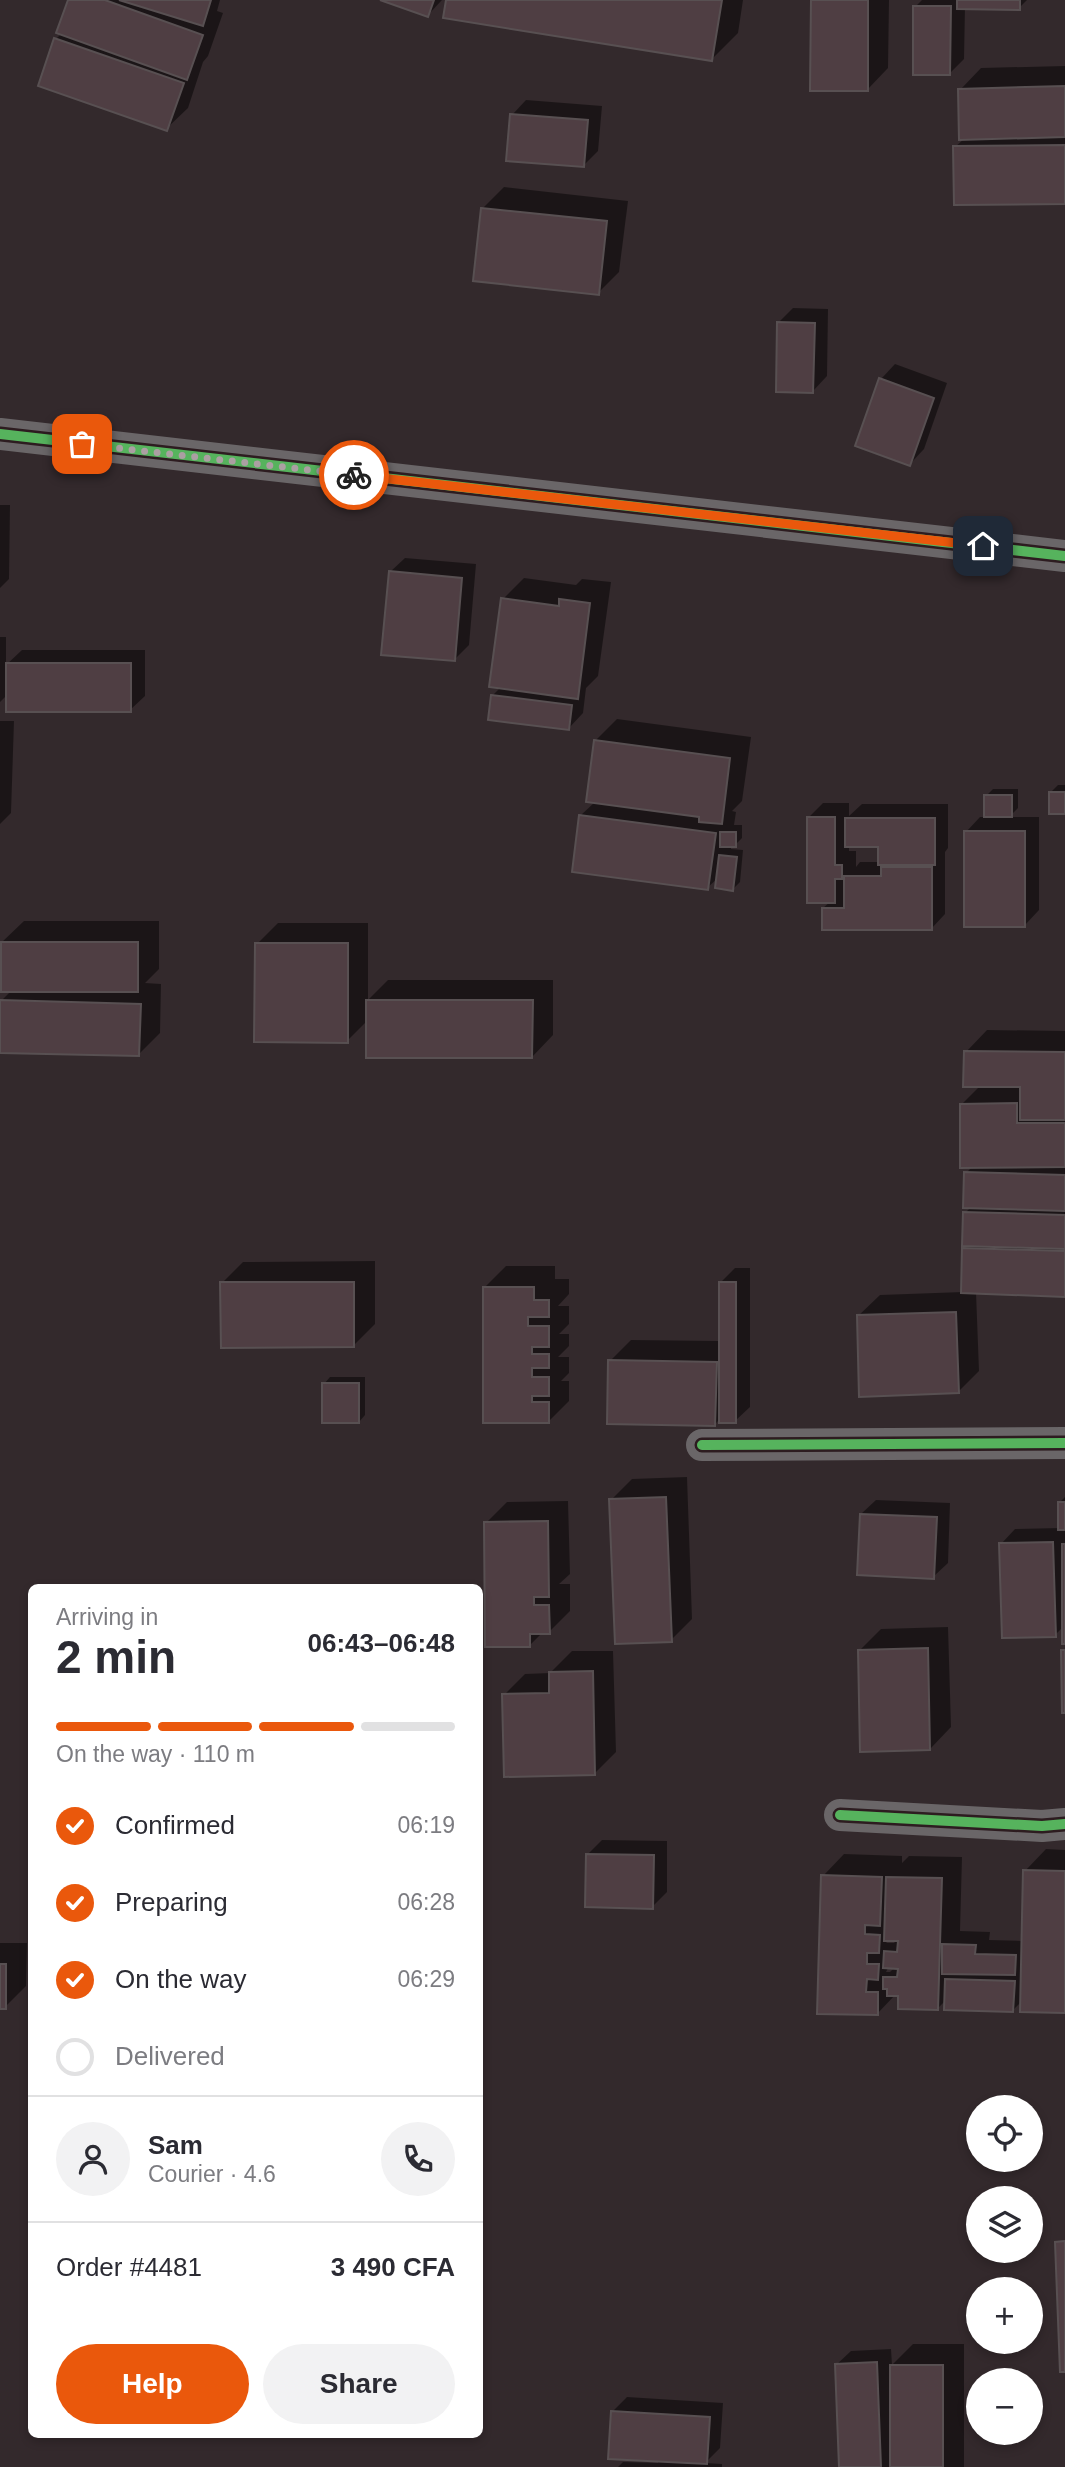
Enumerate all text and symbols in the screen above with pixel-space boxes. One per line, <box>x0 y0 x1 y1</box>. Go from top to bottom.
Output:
pin <box>52 414 112 474</box>
icon: bag <box>63 425 101 463</box>
courier <box>319 440 389 510</box>
icon: bike <box>335 456 373 494</box>
pin <box>953 516 1013 576</box>
icon: home <box>964 527 1002 565</box>
text: Arriving in <box>56 1604 158 1630</box>
text: 06:43–06:48 <box>308 1628 455 1658</box>
text: 2 min <box>56 1631 176 1683</box>
text: On the way · 110 m <box>56 1741 255 1767</box>
icon: check <box>56 1807 94 1845</box>
text: Confirmed <box>115 1810 235 1840</box>
text: 06:19 <box>397 1812 455 1838</box>
icon: check <box>56 1884 94 1922</box>
text: Preparing <box>115 1887 228 1917</box>
text: 06:28 <box>397 1889 455 1915</box>
icon: check <box>56 1961 94 1999</box>
text: On the way <box>115 1964 247 1994</box>
text: 06:29 <box>397 1966 455 1992</box>
text: Delivered <box>115 2041 225 2071</box>
map controls <box>966 2095 1043 2445</box>
button: locate <box>966 2095 1043 2172</box>
button: person <box>56 2122 130 2196</box>
button: phone <box>381 2122 455 2196</box>
text: Sam <box>148 2130 203 2160</box>
text: Courier · 4.6 <box>148 2161 276 2187</box>
button: layers <box>966 2186 1043 2263</box>
text: Order #4481 <box>56 2252 202 2282</box>
text: 3 490 CFA <box>331 2252 455 2282</box>
button: + <box>966 2277 1043 2354</box>
button: Help <box>56 2344 249 2424</box>
button: Share <box>263 2344 455 2424</box>
button: − <box>966 2368 1043 2445</box>

